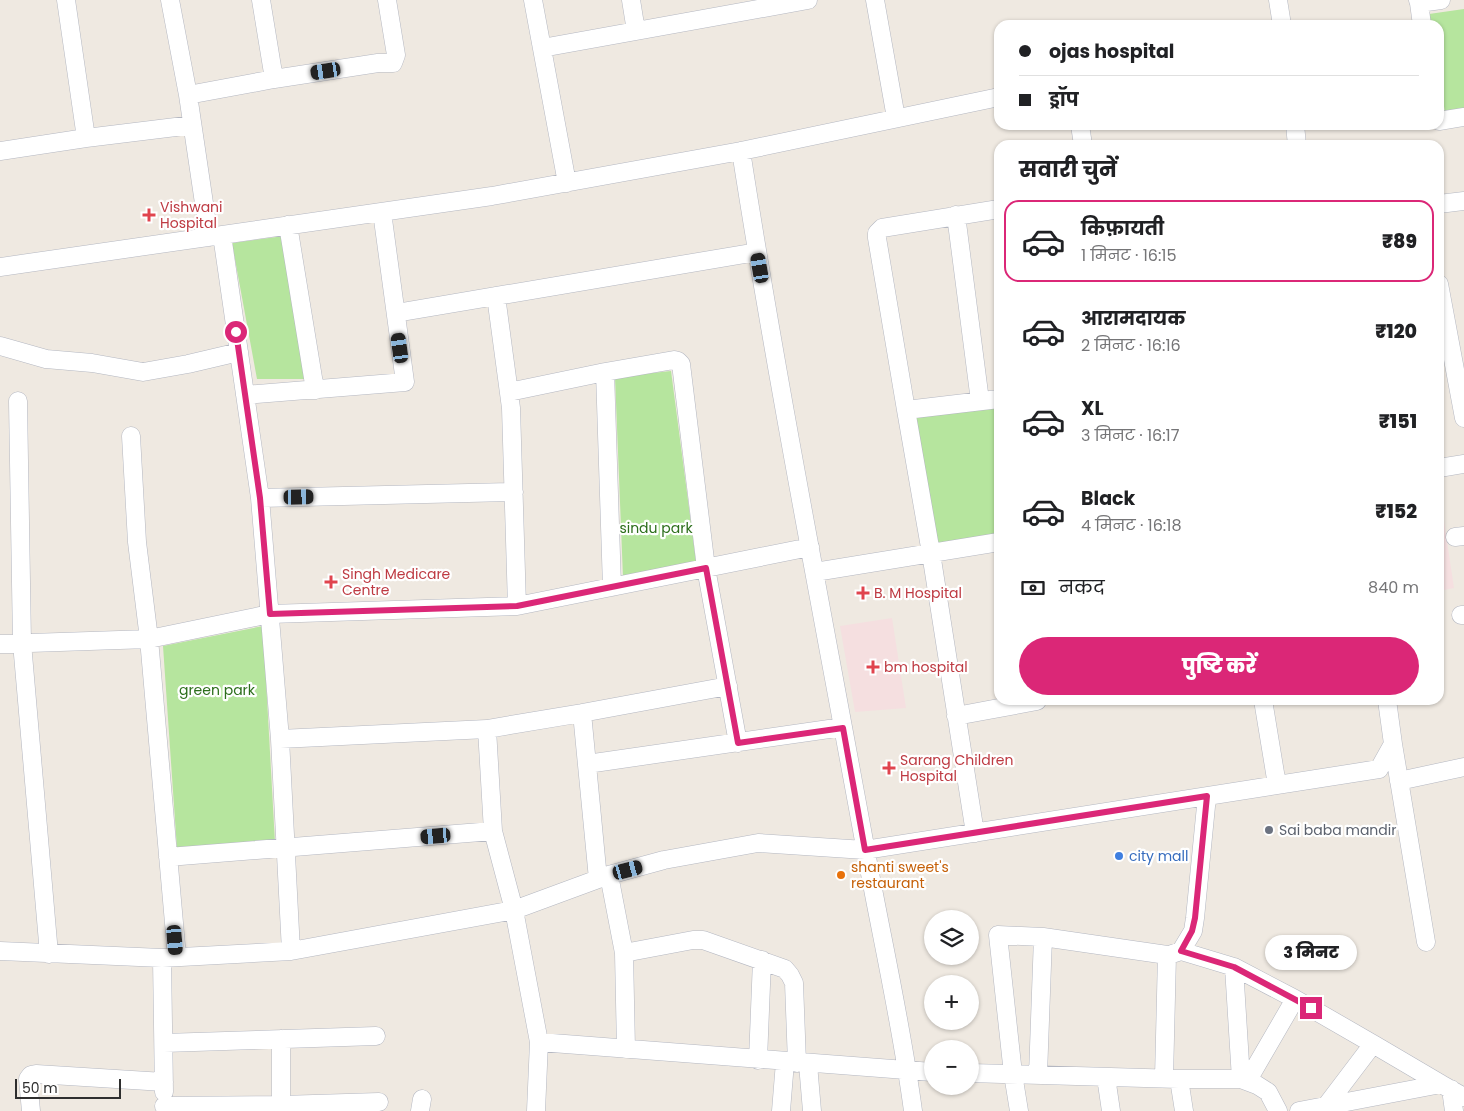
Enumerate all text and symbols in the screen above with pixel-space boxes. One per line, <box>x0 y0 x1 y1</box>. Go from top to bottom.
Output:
text: ojas hospital <box>1049 38 1174 65</box>
car <box>310 61 341 81</box>
text: ड्रॉप <box>1049 86 1079 113</box>
text: सवारी चुनें <box>1019 154 1117 185</box>
place label: Vishwani Hospital <box>160 197 223 233</box>
marker: Vishwani Hospital <box>142 208 156 222</box>
text: किफ़ायती <box>1081 215 1164 242</box>
icon: car <box>1021 219 1066 264</box>
text: ₹89 <box>1382 228 1417 255</box>
text: 1 मिनट · 16:15 <box>1081 244 1177 267</box>
car <box>750 252 769 284</box>
text: आरामदायक <box>1081 305 1186 332</box>
icon: car <box>1021 309 1066 354</box>
text: ₹120 <box>1375 318 1417 345</box>
route start <box>225 321 247 343</box>
car <box>390 332 409 364</box>
text: 2 मिनट · 16:16 <box>1081 334 1181 357</box>
text: XL <box>1081 395 1104 422</box>
icon: car <box>1021 399 1066 444</box>
text: ₹151 <box>1379 408 1417 435</box>
text: 3 मिनट · 16:17 <box>1081 424 1179 447</box>
text: Black <box>1081 485 1135 512</box>
car <box>283 489 314 505</box>
icon: car <box>1021 489 1066 534</box>
text: ₹152 <box>1375 498 1417 525</box>
text: 4 मिनट · 16:18 <box>1081 514 1181 537</box>
park label: sindu park <box>619 518 693 538</box>
place label: Singh Medicare Centre <box>342 564 451 600</box>
icon: cash <box>1019 574 1047 602</box>
text: नकद <box>1059 574 1104 601</box>
marker: Singh Medicare Centre <box>324 575 338 589</box>
text: 840 m <box>1368 576 1419 599</box>
place label: B. M Hospital <box>874 583 962 603</box>
marker: B. M Hospital <box>856 586 870 600</box>
button: पुष्टि करें <box>1019 637 1419 695</box>
place label: bm hospital <box>884 657 968 677</box>
marker: bm hospital <box>866 660 880 674</box>
park label: green park <box>179 680 256 700</box>
place label: Sarang Children Hospital <box>900 750 1014 786</box>
marker: Sarang Children Hospital <box>882 761 896 775</box>
place label: Sai baba mandir <box>1279 820 1396 840</box>
marker: Sai baba mandir <box>1263 824 1275 836</box>
car <box>420 827 451 845</box>
place label: city mall <box>1129 846 1188 866</box>
marker: city mall <box>1113 850 1125 862</box>
place label: shanti sweet's restaurant <box>851 857 949 893</box>
car <box>611 859 644 881</box>
marker: shanti sweet's restaurant <box>835 869 847 881</box>
map controls <box>924 910 979 1095</box>
button: layers <box>924 910 979 965</box>
car <box>166 924 183 956</box>
callout: 3 मिनट <box>1265 936 1357 970</box>
text: 3 मिनट <box>1283 941 1339 964</box>
button: + <box>924 975 979 1030</box>
route end <box>1300 997 1322 1019</box>
button: − <box>924 1040 979 1095</box>
scale bar <box>15 1076 121 1099</box>
text: 50 m <box>22 1078 58 1098</box>

